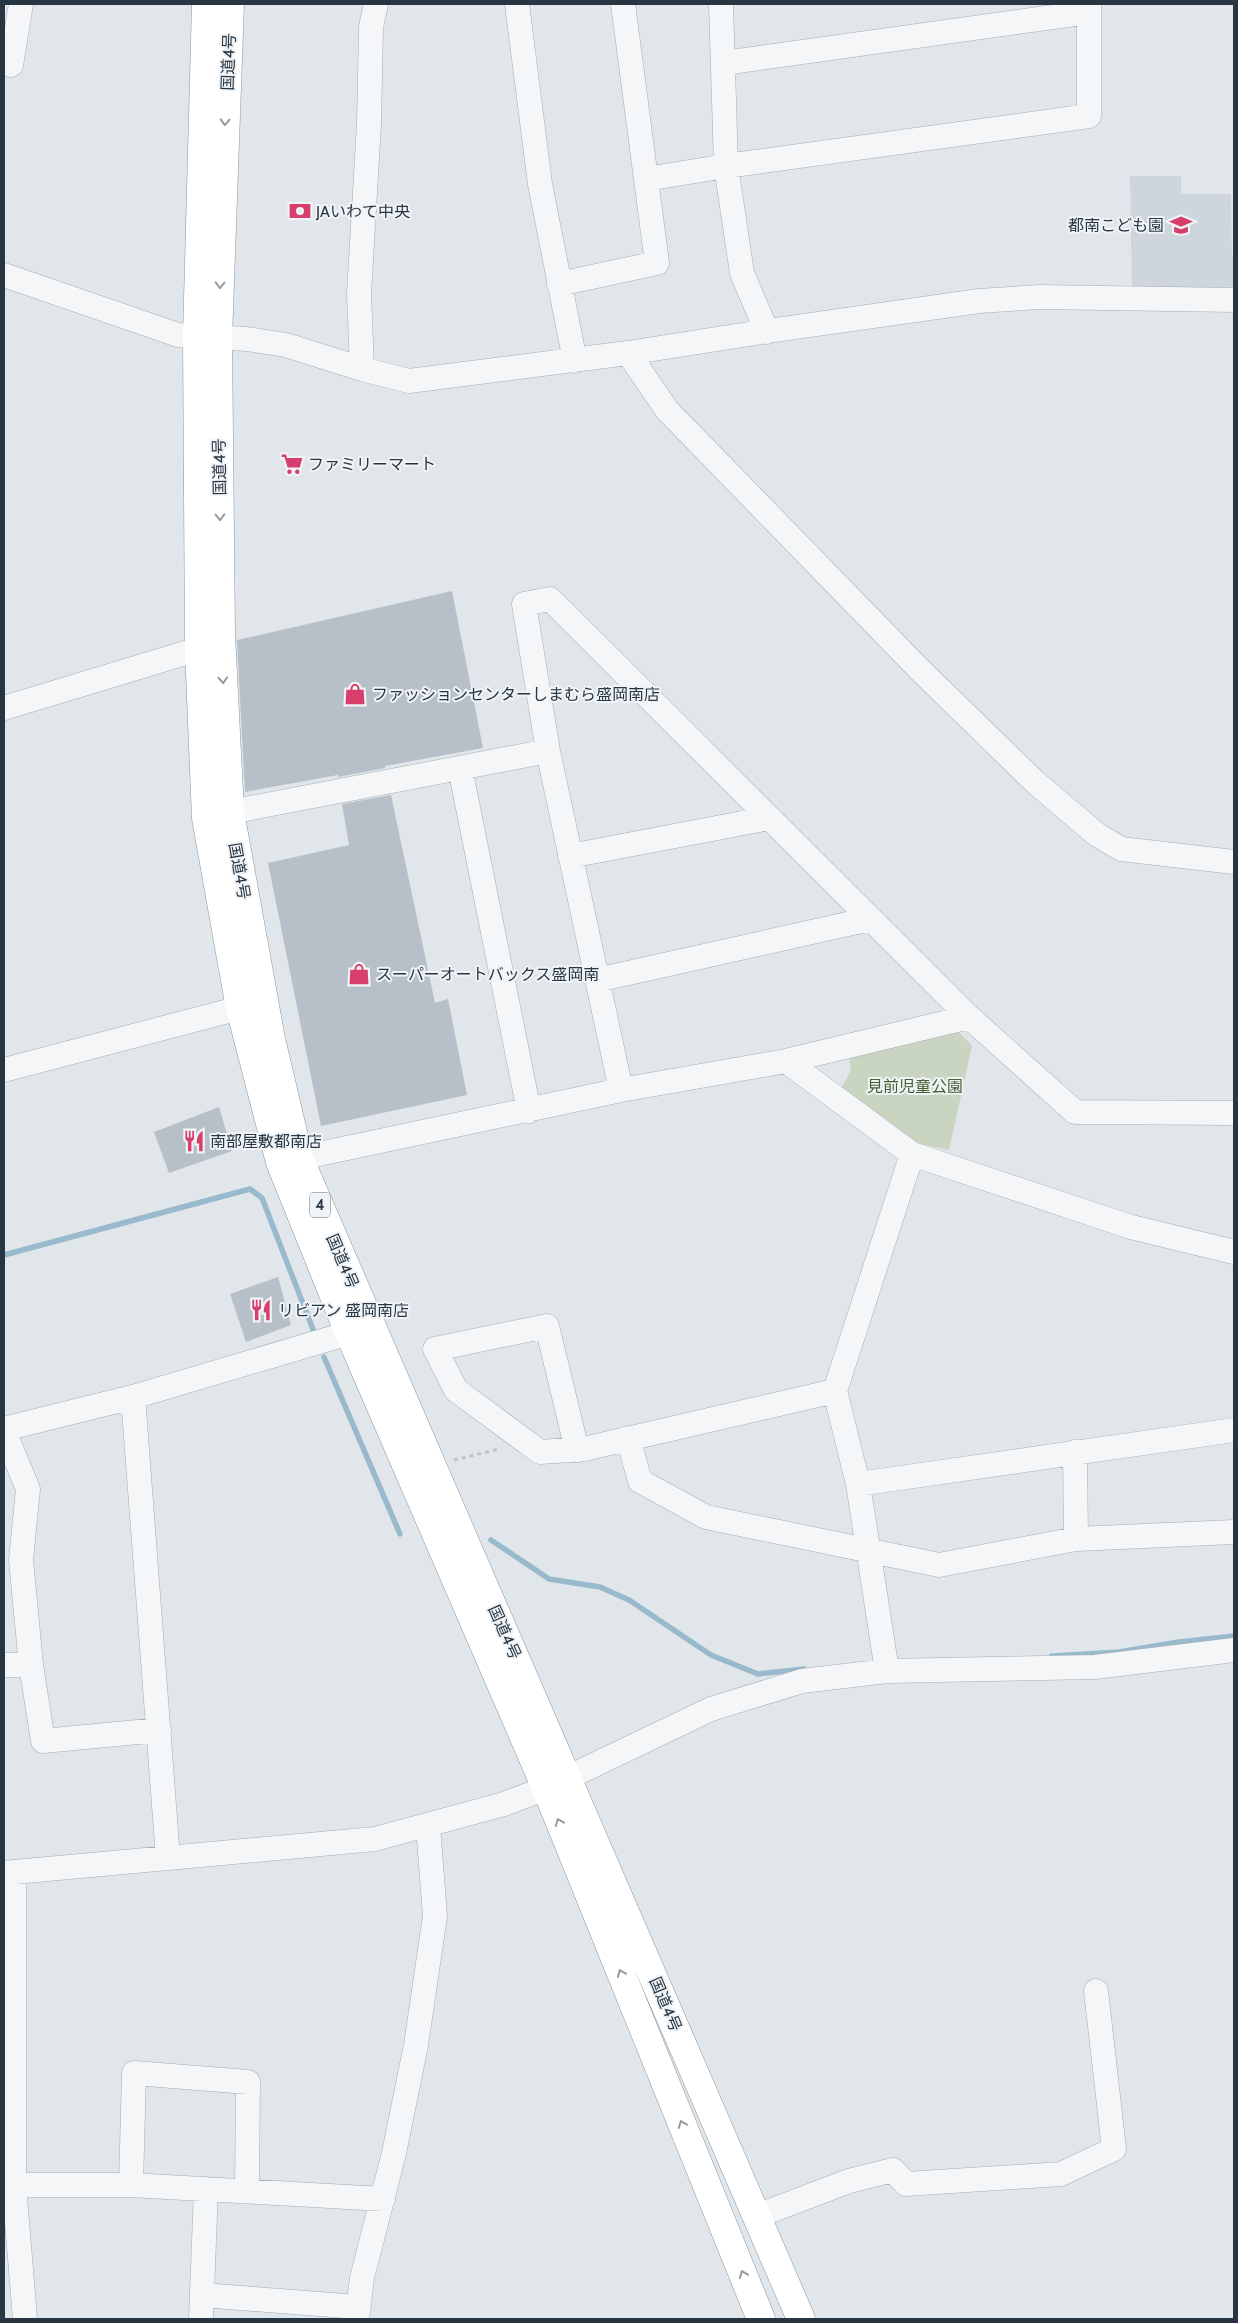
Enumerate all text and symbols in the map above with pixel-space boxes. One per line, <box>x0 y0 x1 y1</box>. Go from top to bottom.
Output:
street label: 国道4号 <box>218 33 239 91</box>
one-way arrow <box>220 119 231 127</box>
bank icon: JAいわて中央 <box>287 198 313 224</box>
place label: JAいわて中央 <box>315 202 410 221</box>
school or university icon: 都南こども園 <box>1168 212 1194 238</box>
place label: 都南こども園 <box>1068 216 1164 235</box>
one-way arrow <box>214 281 225 289</box>
street label: 国道4号 <box>210 438 229 496</box>
supermarket icon: ファミリーマート <box>279 451 305 477</box>
place label: ファミリーマート <box>308 455 436 474</box>
one-way arrow <box>215 514 225 522</box>
one-way arrow <box>218 676 228 684</box>
shop icon: ファッションセンターしまむら盛岡南店 <box>342 681 368 707</box>
place label: ファッションセンターしまむら盛岡南店 <box>372 685 660 704</box>
street label: 国道4号 <box>225 841 254 901</box>
shop icon: スーパーオートバックス盛岡南 <box>346 961 372 987</box>
place label: スーパーオートバックス盛岡南 <box>376 965 599 984</box>
park label: 見前児童公園 <box>867 1077 963 1096</box>
restaurant icon: 南部屋敷都南店 <box>181 1128 207 1154</box>
place label: 南部屋敷都南店 <box>210 1132 322 1151</box>
road number: 4 <box>310 1192 330 1218</box>
street label: 国道4号 <box>323 1231 362 1291</box>
restaurant icon: リビアン 盛岡南店 <box>248 1297 274 1323</box>
place label: リビアン 盛岡南店 <box>278 1301 409 1320</box>
street label: 国道4号 <box>484 1602 525 1662</box>
one-way arrow <box>555 1819 565 1827</box>
one-way arrow <box>616 1969 627 1978</box>
street label: 国道4号 <box>646 1974 685 2034</box>
one-way arrow <box>677 2120 687 2128</box>
one-way arrow <box>739 2270 749 2279</box>

